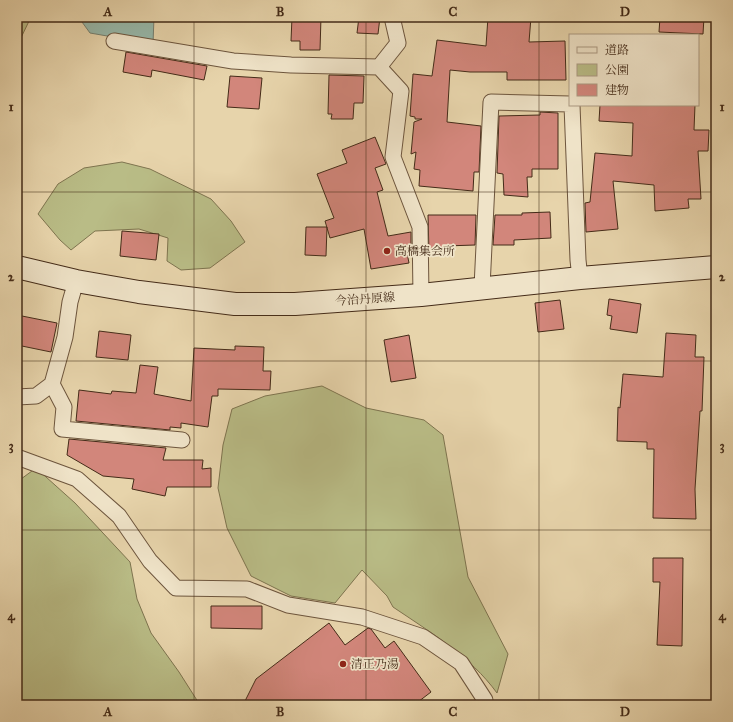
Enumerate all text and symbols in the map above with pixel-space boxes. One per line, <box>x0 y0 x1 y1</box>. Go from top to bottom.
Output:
text: A <box>103 4 113 20</box>
text: B <box>276 4 285 20</box>
text: C <box>449 4 458 20</box>
text: D <box>620 4 630 20</box>
legend <box>569 34 699 106</box>
text: 道路 <box>605 43 629 57</box>
text: 公園 <box>605 63 629 77</box>
text: 建物 <box>605 83 629 97</box>
text: 1 <box>8 99 14 115</box>
text: 1 <box>719 99 725 115</box>
place label: 高橋集会所 <box>395 244 455 258</box>
marker: 高橋集会所 <box>382 246 392 256</box>
text: 2 <box>8 269 15 285</box>
text: 2 <box>719 269 726 285</box>
street label: 今治丹原線 <box>335 290 395 308</box>
text: 3 <box>8 438 14 454</box>
text: 3 <box>719 438 725 454</box>
text: 4 <box>7 608 15 624</box>
text: 4 <box>718 608 726 624</box>
place label: 清正乃湯 <box>351 657 399 671</box>
marker: 清正乃湯 <box>338 659 348 669</box>
text: A <box>103 704 113 720</box>
text: B <box>276 704 285 720</box>
text: C <box>449 704 458 720</box>
text: D <box>620 704 630 720</box>

